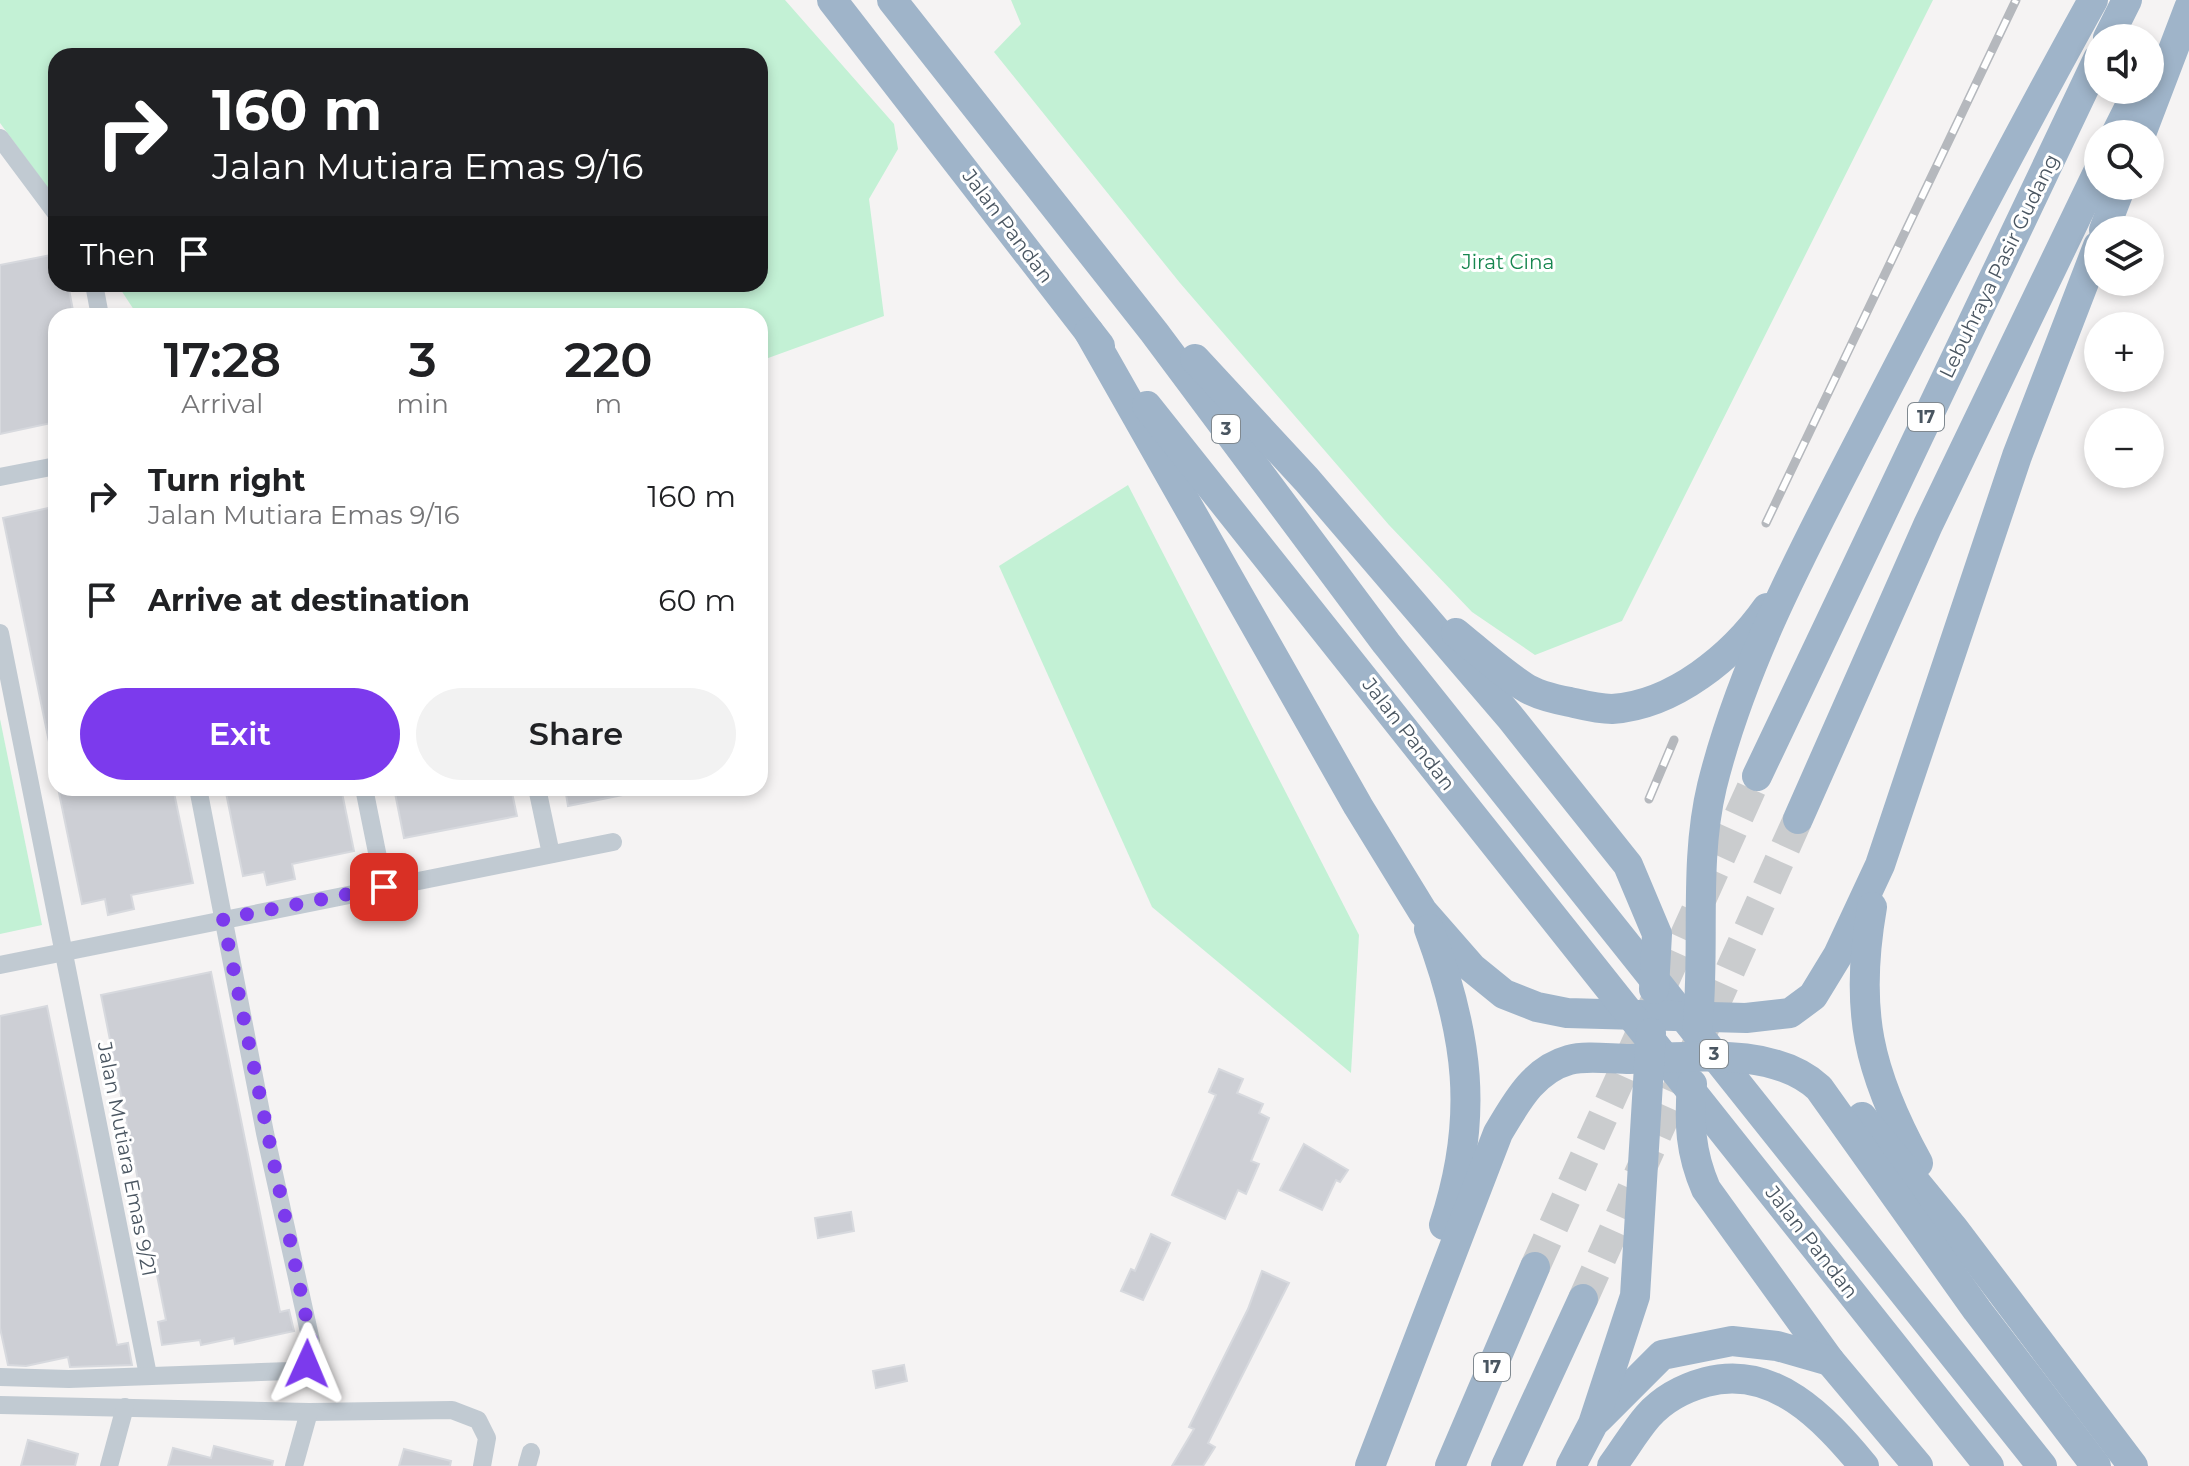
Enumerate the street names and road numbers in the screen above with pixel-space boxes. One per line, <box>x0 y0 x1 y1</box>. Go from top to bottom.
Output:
street label: Lebuhraya Pasir Gudang <box>1934 150 2064 382</box>
street label: Jalan Pandan <box>957 164 1059 288</box>
road number: 17 <box>1908 403 1944 431</box>
road number: 3 <box>1212 415 1240 443</box>
street label: Jalan Pandan <box>1357 672 1460 795</box>
street label: Jalan Mutiara Emas 9/21 <box>92 1039 162 1278</box>
road number: 3 <box>1700 1040 1728 1068</box>
street label: Jalan Pandan <box>1760 1180 1863 1303</box>
road number: 17 <box>1474 1353 1510 1381</box>

